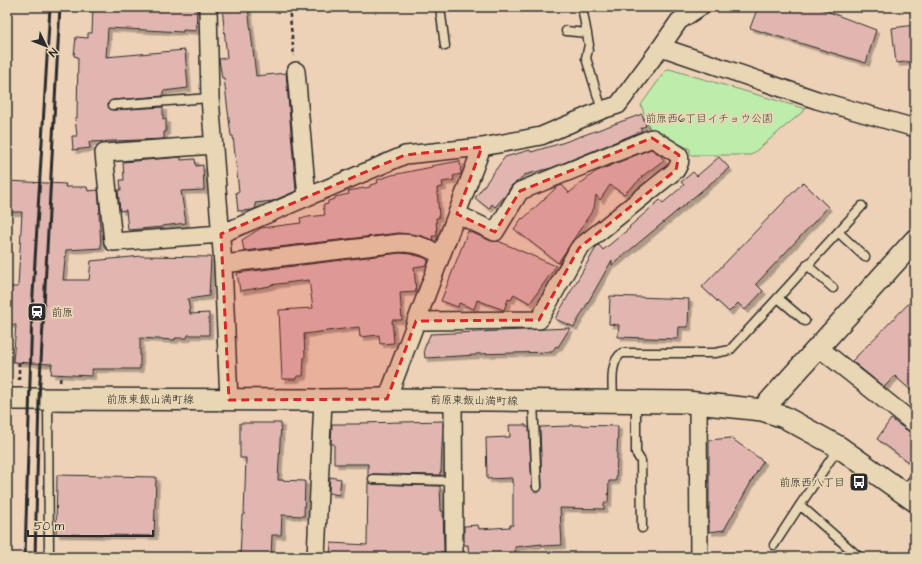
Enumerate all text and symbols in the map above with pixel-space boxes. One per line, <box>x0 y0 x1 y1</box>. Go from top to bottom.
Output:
north arrow <box>26 26 66 66</box>
text: N <box>45 45 61 60</box>
park label: 前原西6丁目イチョウ公園 <box>645 111 773 126</box>
station icon: 前原 <box>26 301 48 323</box>
place label: 前原 <box>51 305 73 320</box>
street label: 前原東飯山満町線 <box>106 392 194 407</box>
street label: 前原東飯山満町線 <box>430 392 518 409</box>
bus stop icon: 前原西八丁目 <box>848 471 870 493</box>
place label: 前原西八丁目 <box>779 475 845 490</box>
scale bar <box>28 512 153 538</box>
text: 50 m <box>34 518 65 535</box>

